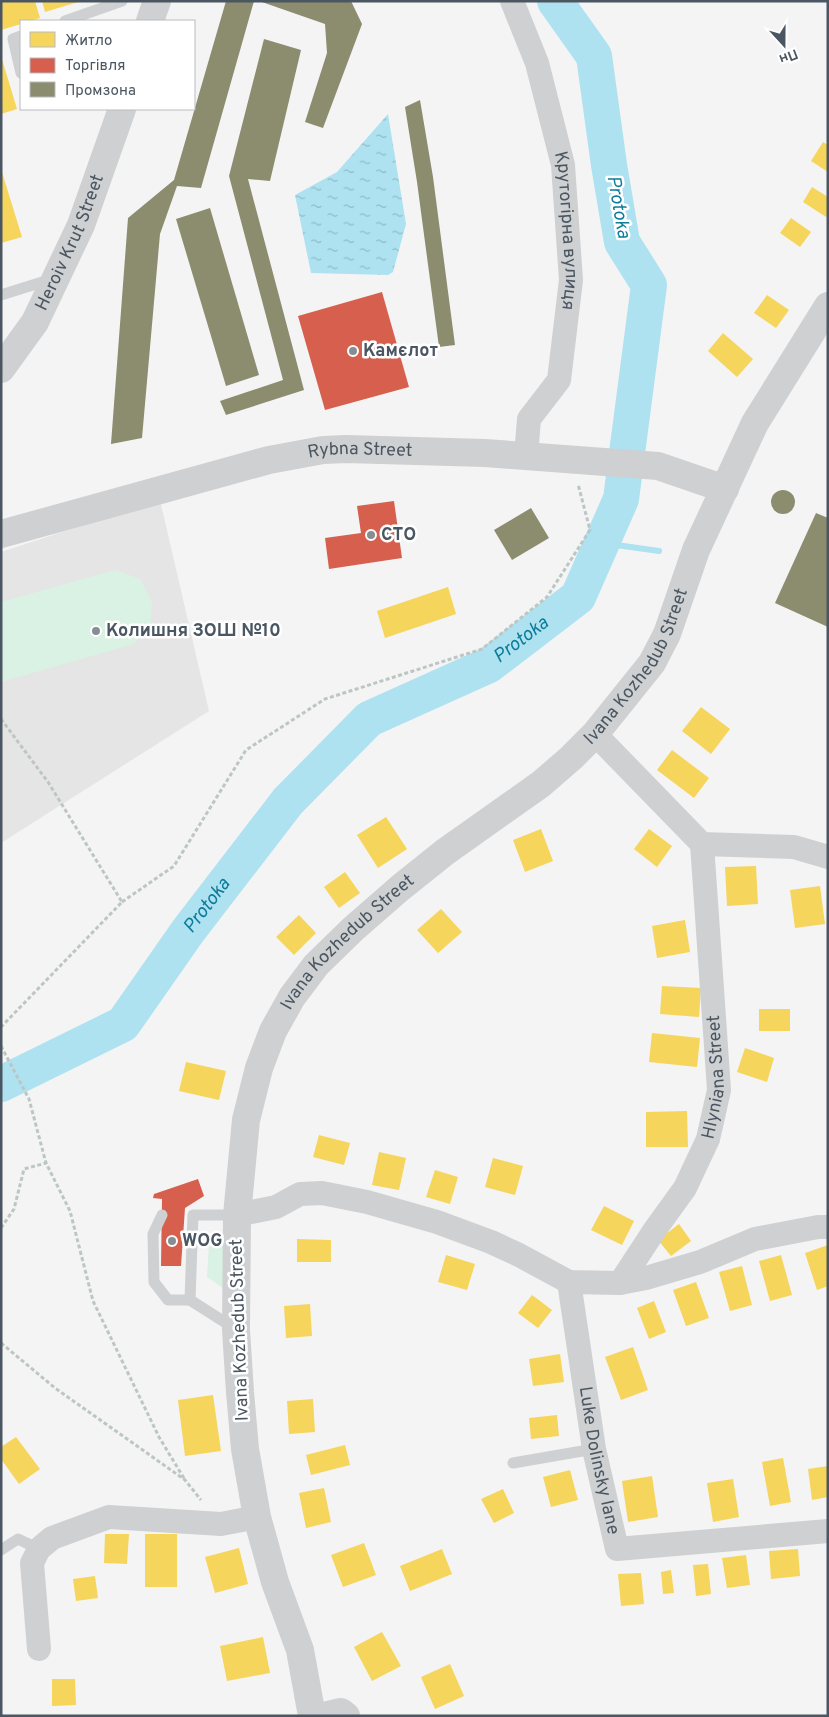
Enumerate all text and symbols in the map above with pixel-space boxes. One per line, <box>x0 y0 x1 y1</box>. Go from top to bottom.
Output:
legend <box>20 20 195 110</box>
north arrow <box>759 20 809 70</box>
text: Житло <box>65 32 112 51</box>
text: Пн <box>776 44 800 67</box>
text: Торгівля <box>65 57 126 76</box>
text: Промзона <box>65 82 136 101</box>
street label: Крутогірна вулиця <box>548 149 583 311</box>
street label: Heroiv Krut Street <box>30 171 109 315</box>
water label: Protoka <box>601 174 635 241</box>
place label: Камєлот <box>363 340 439 363</box>
marker: Камєлот <box>347 345 359 357</box>
street label: Rybna Street <box>306 437 413 464</box>
place label: СТО <box>381 524 416 547</box>
marker: СТО <box>365 529 377 541</box>
street label: Ivana Kozhedub Street <box>579 585 693 750</box>
water label: Protoka <box>489 611 554 669</box>
place label: Колишня ЗОШ №10 <box>106 620 281 643</box>
marker: Колишня ЗОШ №10 <box>90 625 102 637</box>
street label: Ivana Kozhedub Street <box>275 869 419 1014</box>
water label: Protoka <box>178 873 236 938</box>
street label: Hlyniana Street <box>697 1014 731 1141</box>
place label: WOG <box>182 1230 223 1253</box>
marker: WOG <box>166 1235 178 1247</box>
street label: Ivana Kozhedub Street <box>225 1238 255 1422</box>
street label: Luke Dolinsky lane <box>573 1385 625 1537</box>

